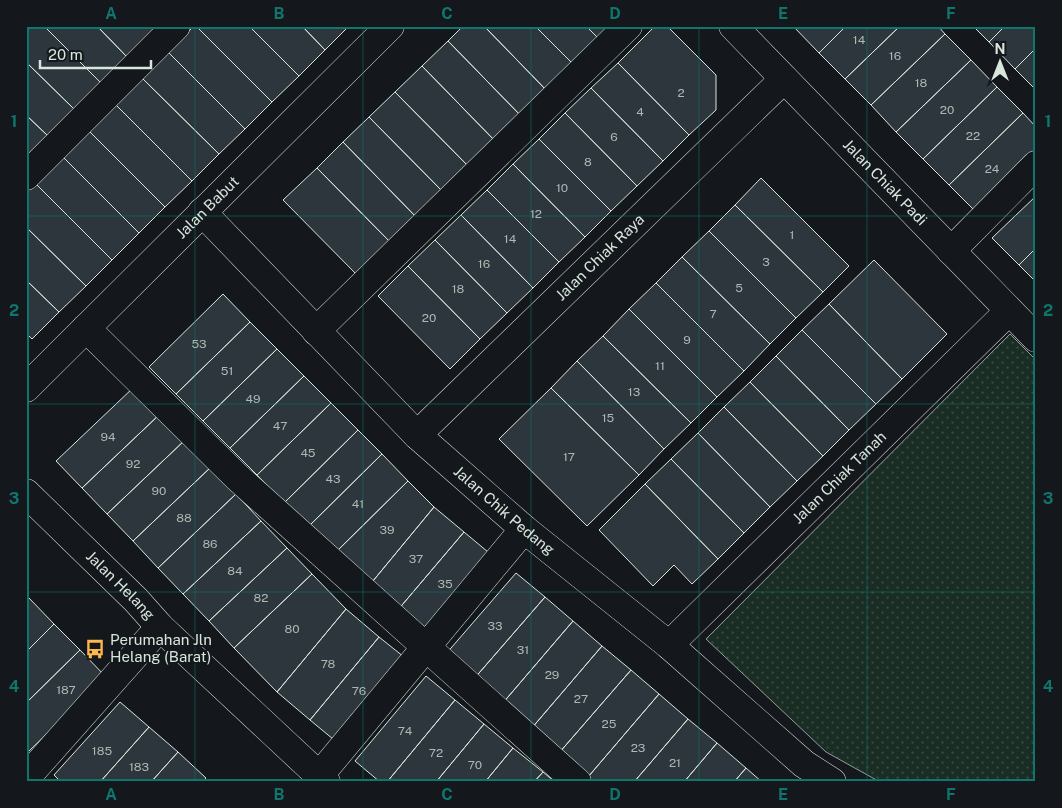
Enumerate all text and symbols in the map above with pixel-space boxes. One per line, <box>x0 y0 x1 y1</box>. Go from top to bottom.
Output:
text: A <box>105 4 117 23</box>
text: B <box>274 4 285 23</box>
text: C <box>441 4 453 23</box>
text: D <box>609 4 621 23</box>
text: E <box>778 4 788 23</box>
text: F <box>946 4 956 23</box>
house number: 14 <box>853 33 866 47</box>
scale bar <box>40 38 151 70</box>
north arrow <box>974 38 1024 88</box>
text: N <box>995 41 1005 57</box>
text: 20 m <box>48 46 83 63</box>
house number: 16 <box>889 49 901 63</box>
house number: 18 <box>915 76 928 90</box>
house number: 2 <box>677 86 685 100</box>
house number: 20 <box>940 103 954 117</box>
house number: 4 <box>636 105 644 119</box>
text: 1 <box>11 112 17 131</box>
text: 1 <box>1045 112 1051 131</box>
house number: 22 <box>966 129 980 143</box>
house number: 6 <box>610 130 618 144</box>
street label: Jalan Chiak Padi <box>840 136 931 228</box>
house number: 8 <box>584 155 592 169</box>
house number: 24 <box>985 162 1000 176</box>
street label: Jalan Babut <box>172 172 242 242</box>
house number: 10 <box>556 181 568 195</box>
house number: 12 <box>530 207 542 221</box>
street label: Jalan Chiak Raya <box>552 210 647 304</box>
house number: 1 <box>790 228 794 242</box>
house number: 14 <box>504 232 517 246</box>
house number: 3 <box>762 255 770 269</box>
house number: 16 <box>478 257 490 271</box>
house number: 5 <box>735 281 743 295</box>
house number: 18 <box>452 282 465 296</box>
text: 2 <box>9 301 19 320</box>
text: 2 <box>1043 301 1053 320</box>
house number: 7 <box>709 307 717 321</box>
house number: 20 <box>422 311 436 325</box>
house number: 9 <box>683 333 691 347</box>
house number: 53 <box>191 337 207 351</box>
house number: 11 <box>655 359 665 373</box>
house number: 51 <box>221 364 233 378</box>
house number: 13 <box>628 385 640 399</box>
house number: 49 <box>245 392 261 406</box>
house number: 15 <box>602 411 615 425</box>
house number: 47 <box>273 419 287 433</box>
street label: Jalan Chiak Tanah <box>789 428 889 527</box>
house number: 94 <box>100 430 116 444</box>
house number: 45 <box>300 446 316 460</box>
house number: 17 <box>563 450 575 464</box>
house number: 92 <box>126 457 140 471</box>
street label: Jalan Chik Pedang <box>450 462 558 558</box>
house number: 43 <box>325 472 341 486</box>
house number: 90 <box>152 484 166 498</box>
text: 3 <box>9 489 19 508</box>
text: 3 <box>1043 489 1053 508</box>
house number: 41 <box>352 497 364 511</box>
house number: 88 <box>176 511 192 525</box>
house number: 39 <box>380 523 394 537</box>
house number: 86 <box>202 537 218 551</box>
street label: Jalan Helang <box>83 547 158 623</box>
house number: 37 <box>409 552 423 566</box>
house number: 84 <box>227 564 243 578</box>
house number: 35 <box>437 577 453 591</box>
house number: 82 <box>254 591 268 605</box>
house number: 33 <box>487 619 503 633</box>
house number: 80 <box>284 622 300 636</box>
place label: Perumahan Jln Helang (Barat) <box>110 631 212 665</box>
bus stop icon: Perumahan Jln Helang (Barat) <box>84 638 106 660</box>
house number: 31 <box>517 643 529 657</box>
house number: 78 <box>321 657 336 671</box>
house number: 29 <box>545 668 559 682</box>
text: 4 <box>9 677 20 696</box>
text: 4 <box>1043 677 1054 696</box>
house number: 187 <box>56 683 76 697</box>
house number: 76 <box>352 684 366 698</box>
house number: 27 <box>574 692 588 706</box>
house number: 25 <box>602 717 617 731</box>
house number: 74 <box>398 724 413 738</box>
house number: 23 <box>631 741 645 755</box>
house number: 185 <box>92 744 112 758</box>
house number: 72 <box>429 746 443 760</box>
house number: 21 <box>669 756 681 770</box>
house number: 70 <box>468 758 482 772</box>
house number: 183 <box>129 760 149 774</box>
text: A <box>105 785 117 804</box>
text: B <box>274 785 285 804</box>
text: C <box>441 785 453 804</box>
text: D <box>609 785 621 804</box>
text: E <box>778 785 788 804</box>
text: F <box>946 785 956 804</box>

